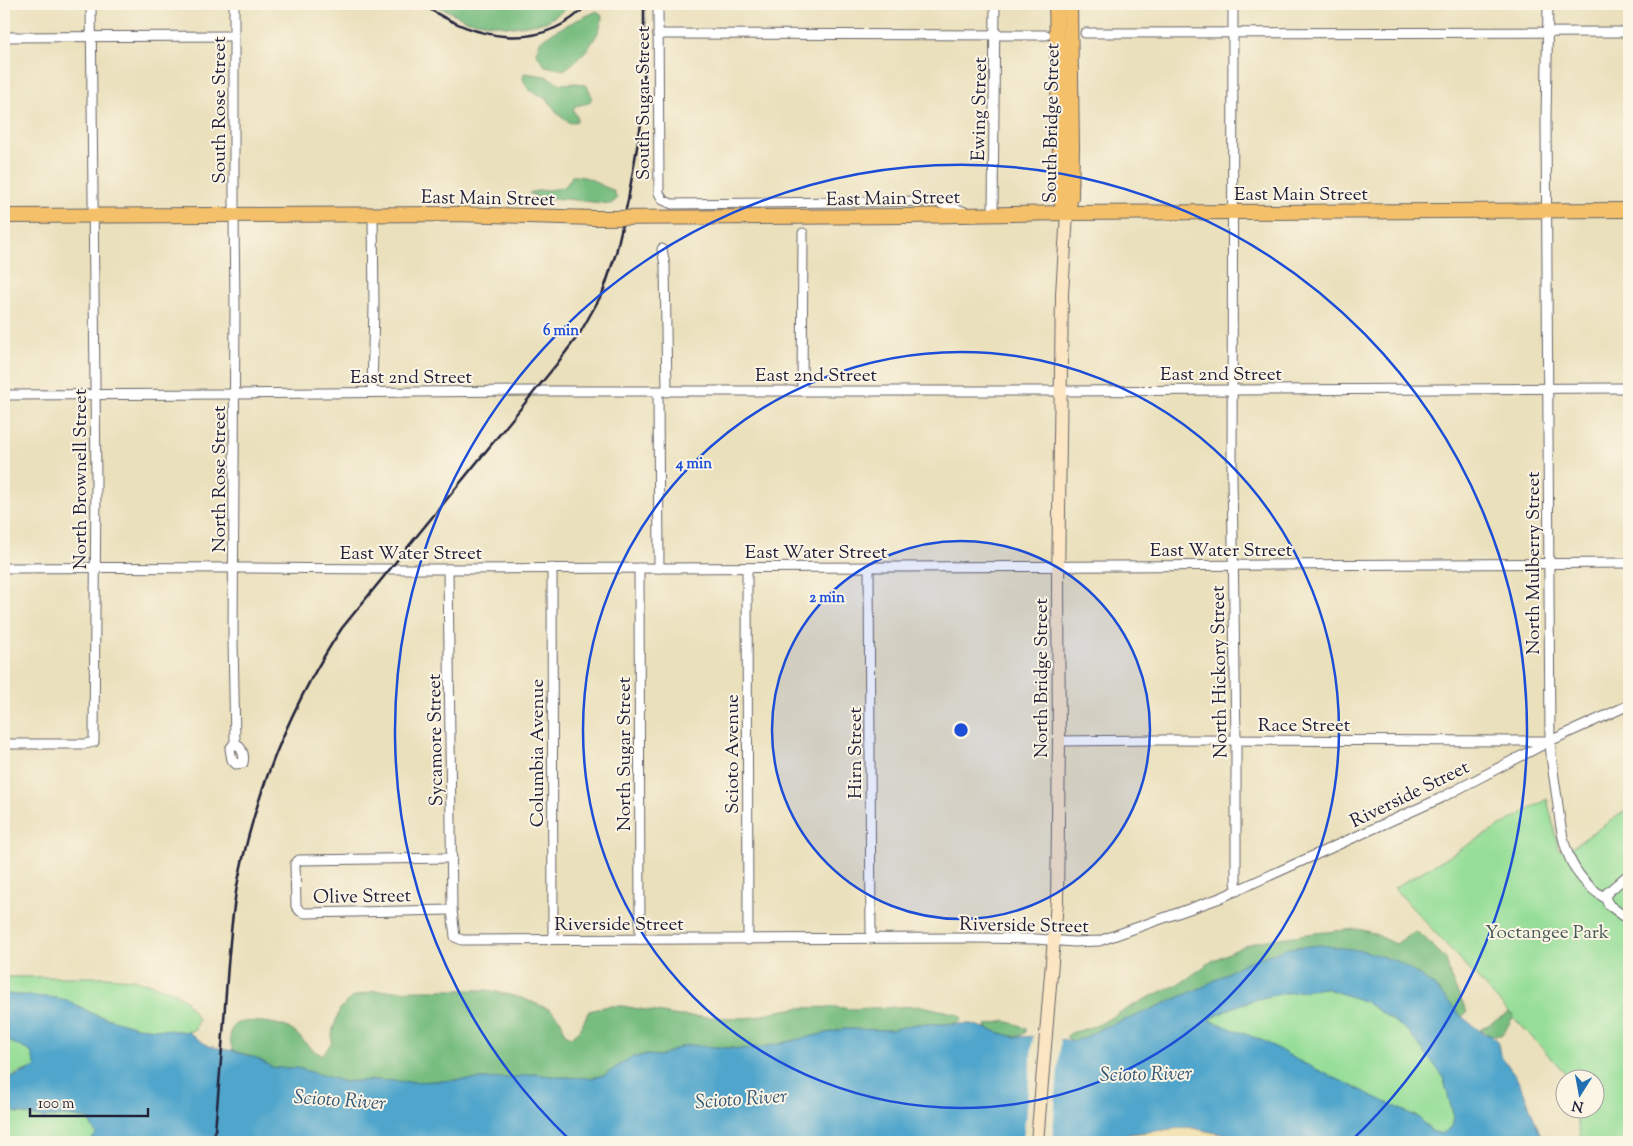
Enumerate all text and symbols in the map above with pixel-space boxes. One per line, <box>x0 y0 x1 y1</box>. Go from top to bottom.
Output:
street label: South Sugar Street <box>631 25 658 180</box>
street label: South Rose Street <box>207 36 234 184</box>
street label: South Bridge Street <box>1038 42 1067 203</box>
street label: Ewing Street <box>966 56 995 162</box>
street label: East Main Street <box>1234 182 1369 209</box>
street label: East Main Street <box>421 185 556 214</box>
street label: East Main Street <box>826 185 961 214</box>
text: 6 min <box>543 321 579 342</box>
street label: East 2nd Street <box>1160 362 1283 389</box>
street label: East 2nd Street <box>755 363 878 390</box>
street label: East 2nd Street <box>350 365 473 392</box>
street label: North Brownell Street <box>68 388 95 569</box>
street label: North Rose Street <box>207 405 234 553</box>
text: 4 min <box>675 454 712 475</box>
street label: North Mulberry Street <box>1521 471 1548 655</box>
street label: East Water Street <box>1150 538 1293 565</box>
street label: East Water Street <box>745 540 888 567</box>
street label: East Water Street <box>340 541 483 568</box>
street label: North Hickory Street <box>1205 585 1236 759</box>
text: 2 min <box>809 588 845 609</box>
street label: North Bridge Street <box>1029 597 1056 758</box>
street label: Sycamore Street <box>422 673 451 807</box>
street label: North Sugar Street <box>612 676 639 831</box>
street label: Columbia Avenue <box>525 678 552 827</box>
street label: Scioto Avenue <box>720 694 747 814</box>
street label: Hirn Street <box>843 707 870 799</box>
street label: Race Street <box>1258 713 1351 740</box>
centre of rings <box>952 721 970 739</box>
street label: Riverside Street <box>1346 754 1475 836</box>
street label: Olive Street <box>313 883 412 912</box>
street label: Riverside Street <box>554 912 684 939</box>
street label: Riverside Street <box>959 912 1089 941</box>
park label: Yoctangee Park <box>1485 920 1610 947</box>
water label: Scioto River <box>1100 1060 1192 1091</box>
north arrow <box>1556 1068 1606 1118</box>
water label: Scioto River <box>694 1083 788 1118</box>
water label: Scioto River <box>293 1084 387 1119</box>
scale bar <box>30 1086 148 1118</box>
text: 100 m <box>38 1094 75 1115</box>
text: N <box>1571 1094 1585 1116</box>

